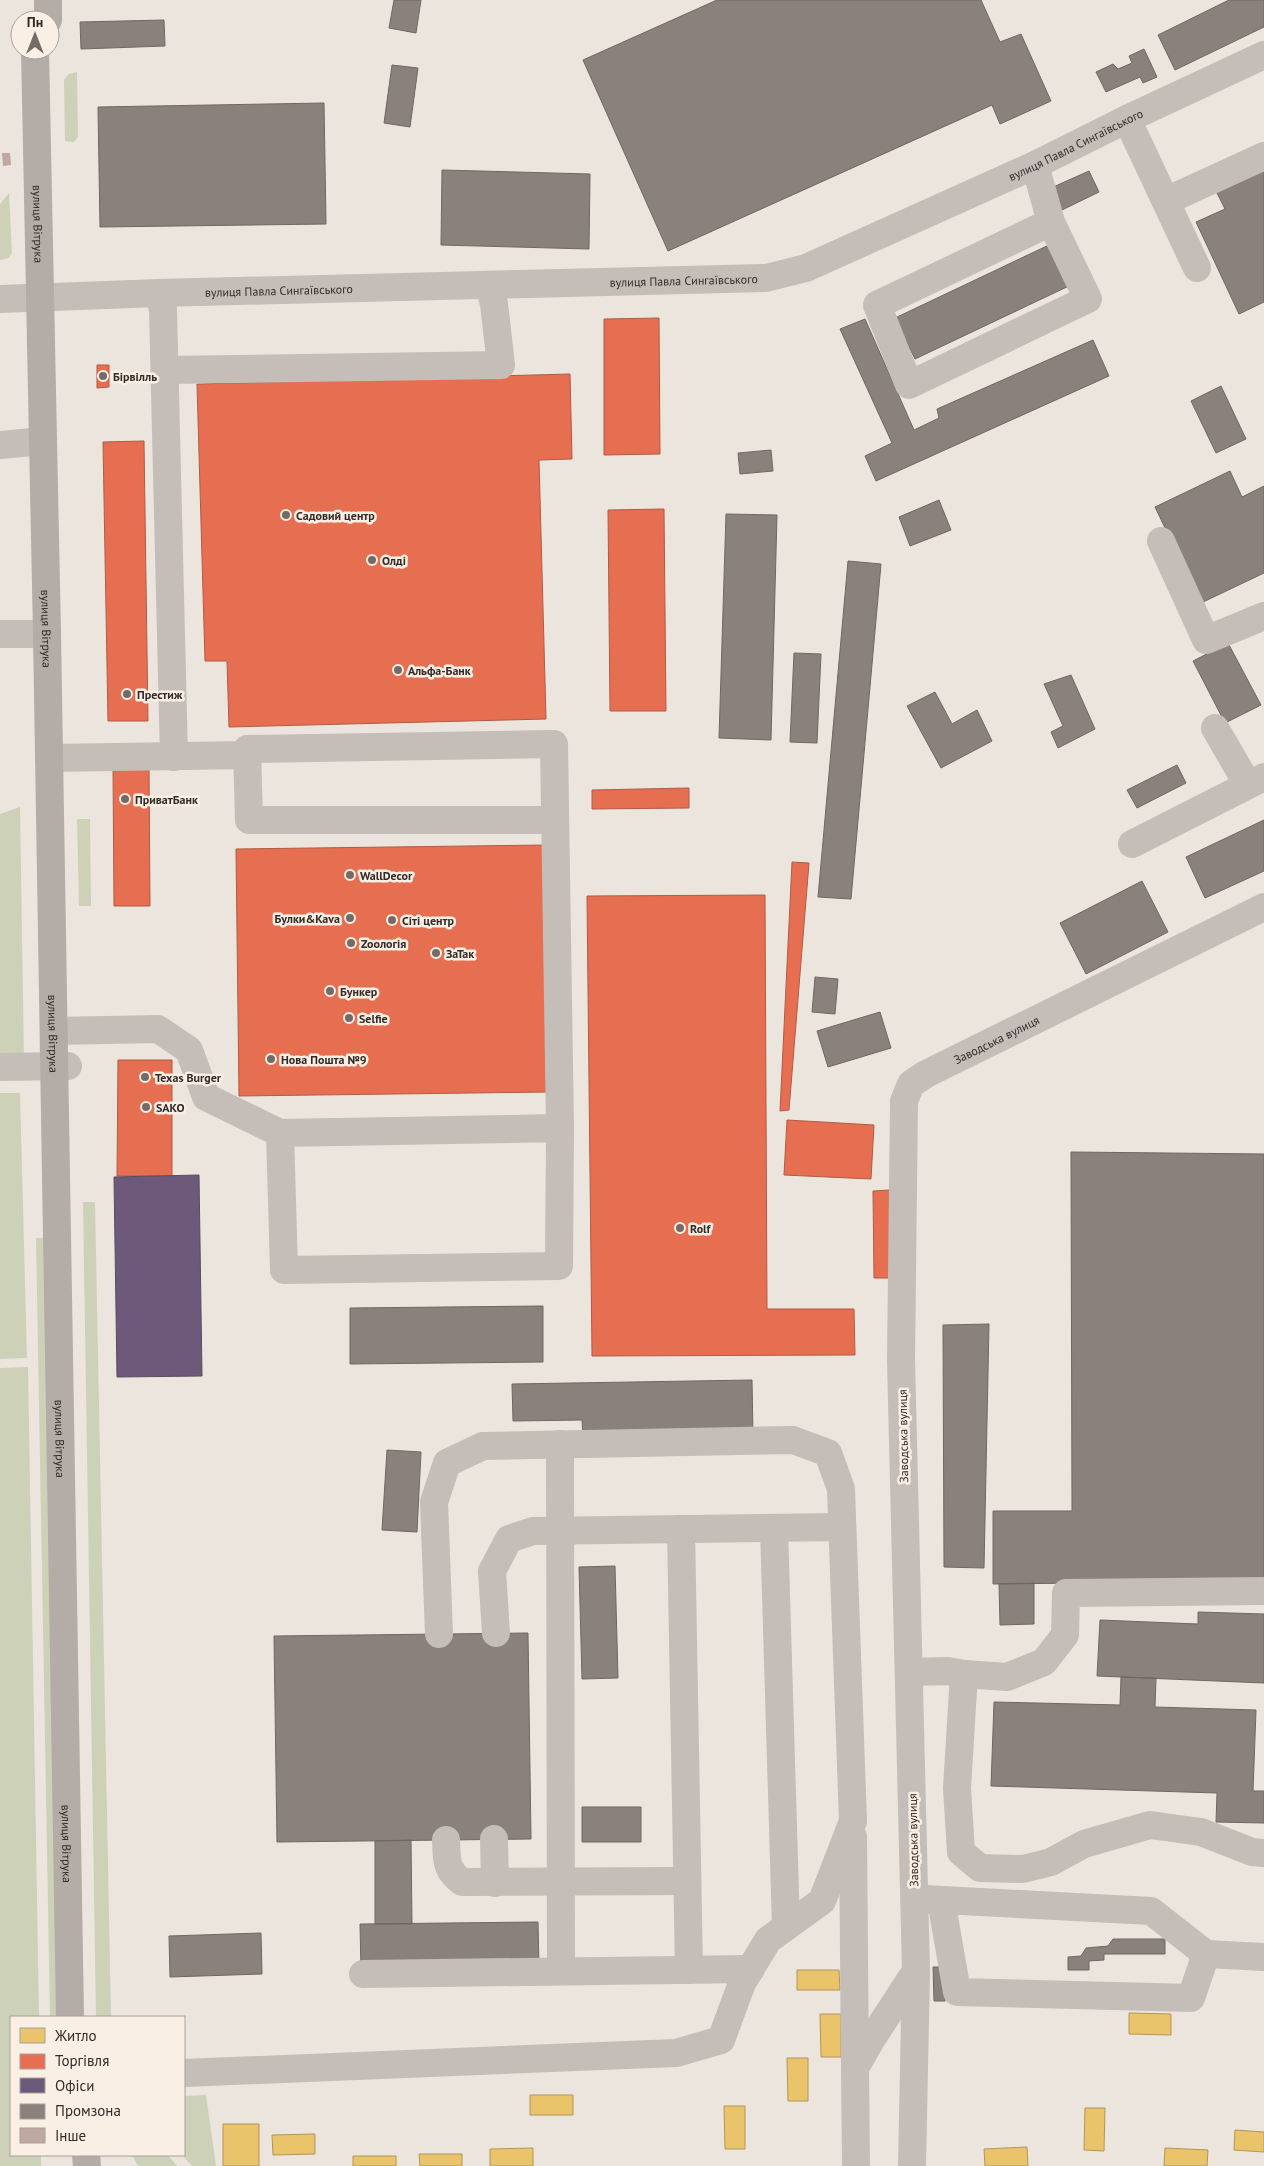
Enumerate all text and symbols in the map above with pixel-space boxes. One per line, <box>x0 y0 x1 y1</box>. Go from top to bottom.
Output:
north arrow <box>10 10 60 60</box>
text: Пн <box>27 13 43 31</box>
street label: вулиця Павла Сингаївського <box>1006 105 1145 184</box>
street label: вулиця Вітрука <box>30 185 47 263</box>
street label: вулиця Павла Сингаївського <box>610 271 758 289</box>
street label: вулиця Павла Сингаївського <box>205 281 353 299</box>
place label: Бірвілль <box>113 369 157 384</box>
marker: Бірвілль <box>97 370 109 382</box>
place label: Садовий центр <box>296 508 375 523</box>
marker: Садовий центр <box>280 509 292 521</box>
place label: Олді <box>382 553 406 568</box>
marker: Олді <box>366 554 378 566</box>
street label: вулиця Вітрука <box>39 590 55 668</box>
place label: Альфа-Банк <box>408 663 471 678</box>
marker: Альфа-Банк <box>392 664 404 676</box>
place label: Престиж <box>137 687 183 702</box>
marker: Престиж <box>121 688 133 700</box>
place label: ПриватБанк <box>135 792 198 807</box>
marker: ПриватБанк <box>119 793 131 805</box>
place label: WallDecor <box>360 868 413 883</box>
marker: WallDecor <box>344 869 356 881</box>
place label: Булки&Kava <box>275 911 340 926</box>
marker: Булки&Kava <box>344 912 356 924</box>
place label: Сіті центр <box>402 913 454 928</box>
marker: Сіті центр <box>386 914 398 926</box>
place label: Zooлогія <box>361 936 406 951</box>
marker: Zooлогія <box>345 937 357 949</box>
place label: ЗаТак <box>446 946 474 961</box>
marker: ЗаТак <box>430 947 442 959</box>
place label: Бункер <box>340 984 378 999</box>
marker: Бункер <box>324 985 336 997</box>
street label: вулиця Вітрука <box>45 995 62 1073</box>
place label: Selfie <box>359 1011 388 1026</box>
marker: Selfie <box>343 1012 355 1024</box>
street label: Заводська вулиця <box>951 1012 1042 1067</box>
place label: Нова Пошта №9 <box>281 1052 367 1067</box>
marker: Нова Пошта №9 <box>265 1053 277 1065</box>
place label: Texas Burger <box>155 1070 222 1085</box>
marker: Texas Burger <box>139 1071 151 1083</box>
place label: SAKO <box>156 1100 184 1115</box>
marker: SAKO <box>140 1101 152 1113</box>
place label: Rolf <box>690 1221 712 1236</box>
marker: Rolf <box>674 1222 686 1234</box>
street label: Заводська вулиця <box>895 1389 911 1483</box>
street label: вулиця Вітрука <box>52 1400 69 1478</box>
street label: Заводська вулиця <box>905 1793 921 1887</box>
street label: вулиця Вітрука <box>59 1804 75 1883</box>
legend <box>10 2016 185 2156</box>
text: Житло <box>54 2026 97 2045</box>
text: Торгівля <box>55 2051 109 2070</box>
text: Офіси <box>55 2076 94 2095</box>
text: Промзона <box>55 2101 121 2120</box>
text: Інше <box>55 2126 86 2145</box>

